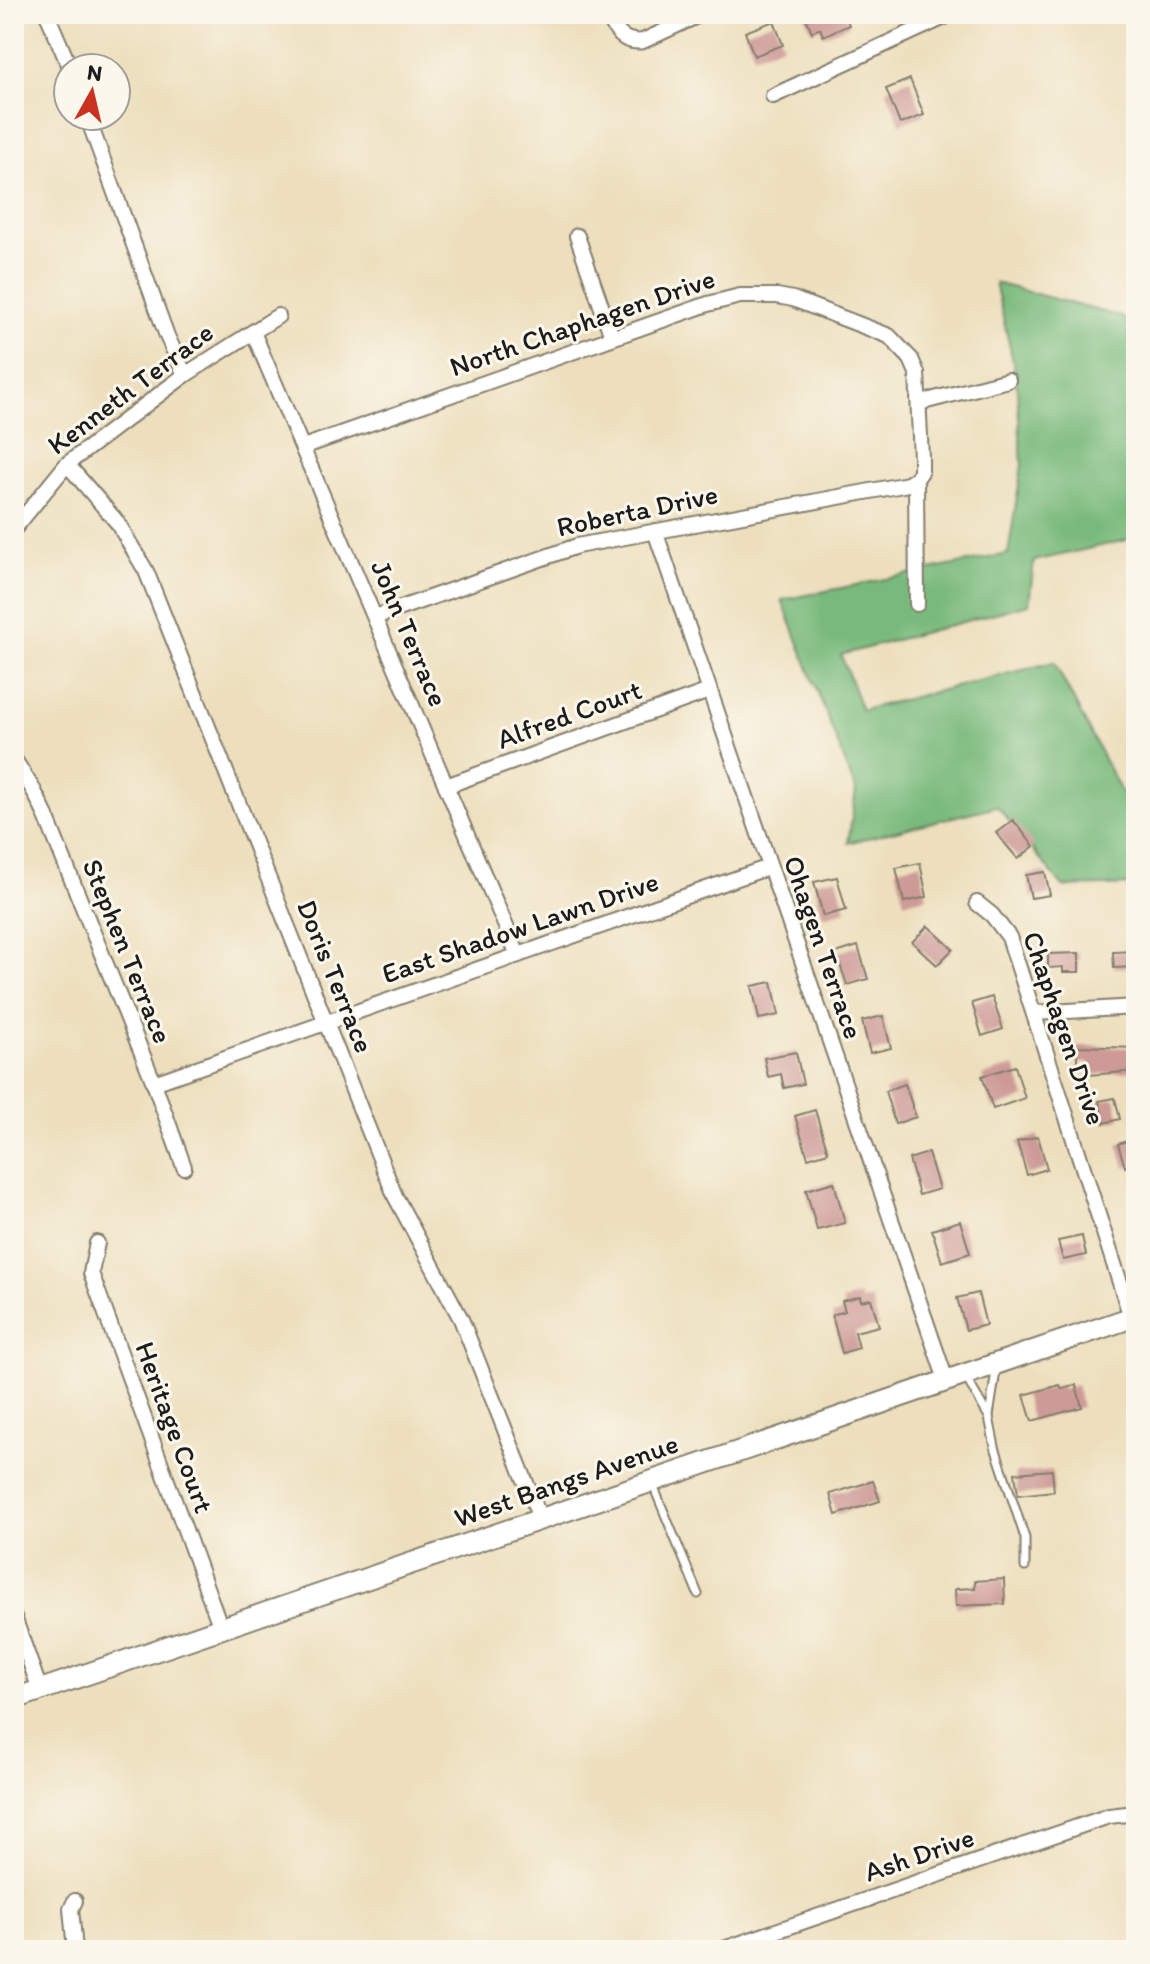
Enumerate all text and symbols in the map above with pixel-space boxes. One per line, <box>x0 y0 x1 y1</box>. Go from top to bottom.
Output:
north arrow <box>52 52 132 132</box>
text: N <box>85 58 104 87</box>
street label: North Chaphagen Drive <box>445 261 719 383</box>
street label: Kenneth Terrace <box>40 315 220 461</box>
street label: Roberta Drive <box>553 476 721 544</box>
street label: John Terrace <box>364 555 456 711</box>
street label: Alfred Court <box>492 672 646 756</box>
street label: Ohagen Terrace <box>777 851 871 1043</box>
street label: Stephen Terrace <box>76 854 180 1048</box>
street label: East Shadow Lawn Drive <box>377 864 663 990</box>
street label: Doris Terrace <box>290 895 382 1057</box>
street label: Chaphagen Drive <box>1016 927 1114 1129</box>
street label: Heritage Court <box>128 1337 222 1517</box>
street label: West Bangs Avenue <box>449 1426 683 1534</box>
street label: Ash Drive <box>860 1819 978 1889</box>

